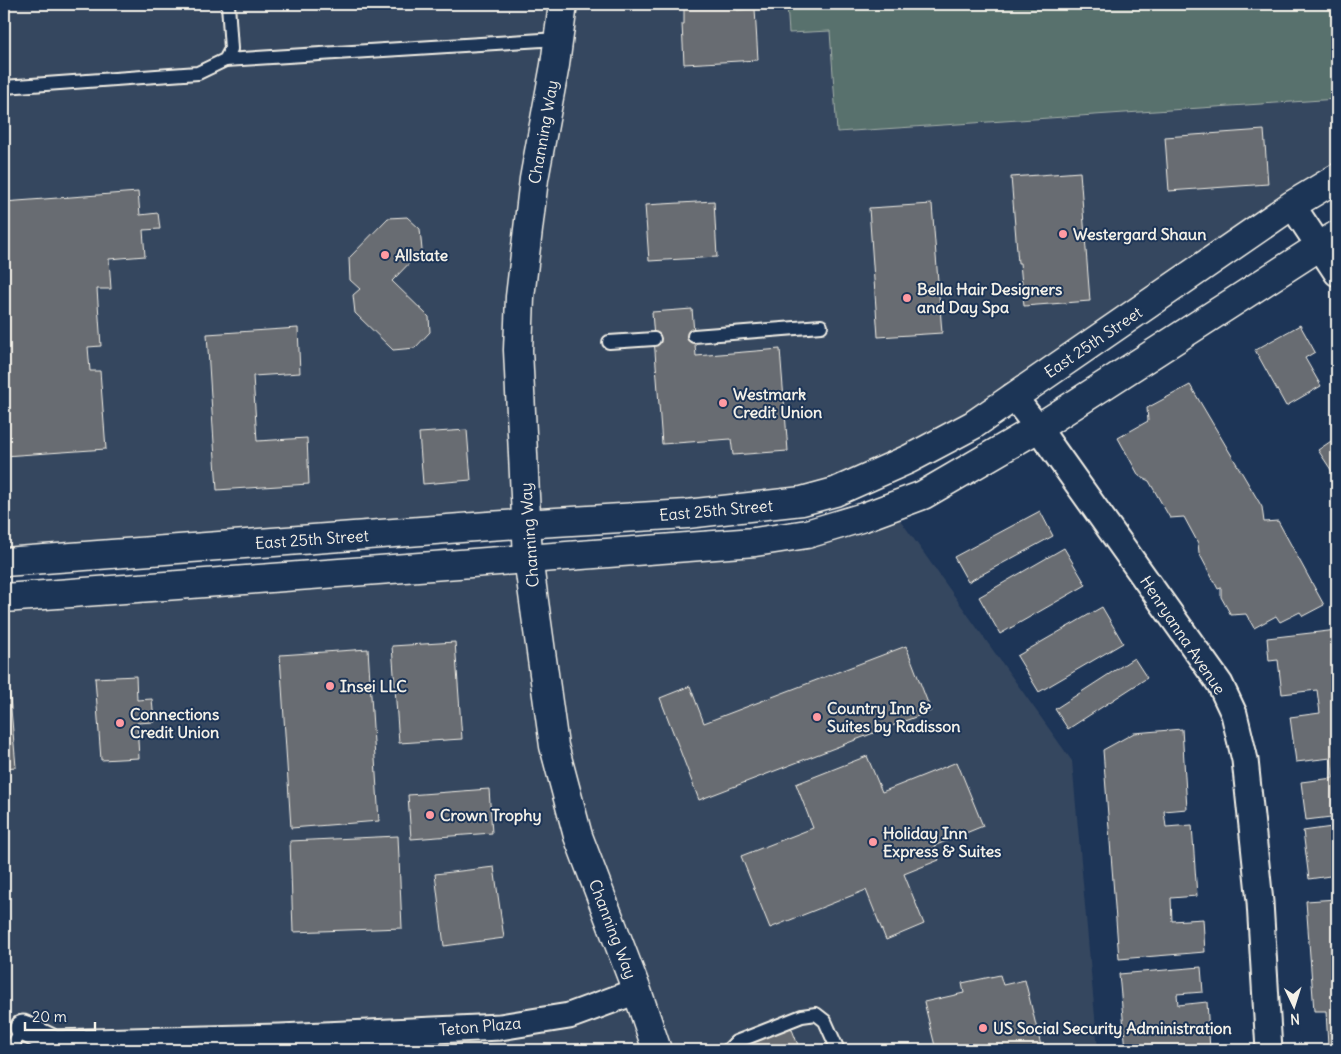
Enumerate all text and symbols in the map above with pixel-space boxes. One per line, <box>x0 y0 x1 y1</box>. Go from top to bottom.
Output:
street label: Channing Way <box>524 78 562 186</box>
place label: Westergard Shaun <box>1073 224 1206 245</box>
marker: Westergard Shaun <box>1057 228 1069 240</box>
place label: Allstate <box>395 245 448 265</box>
marker: Allstate <box>379 249 391 261</box>
place label: Bella Hair Designers and Day Spa <box>917 279 1062 318</box>
marker: Bella Hair Designers and Day Spa <box>901 292 913 304</box>
street label: East 25th Street <box>1040 302 1146 382</box>
place label: Westmark Credit Union <box>733 384 822 422</box>
marker: Westmark Credit Union <box>717 397 729 409</box>
street label: Channing Way <box>515 482 543 588</box>
street label: East 25th Street <box>658 495 774 525</box>
street label: East 25th Street <box>254 525 370 553</box>
street label: Henryanna Avenue <box>1136 572 1230 698</box>
place label: Insei LLC <box>340 676 407 696</box>
marker: Insei LLC <box>324 680 336 692</box>
place label: Country Inn & Suites by Radisson <box>827 698 960 737</box>
place label: Connections Credit Union <box>130 704 219 742</box>
marker: Country Inn & Suites by Radisson <box>811 711 823 723</box>
marker: Connections Credit Union <box>114 717 126 729</box>
place label: Crown Trophy <box>440 805 541 826</box>
marker: Crown Trophy <box>424 809 436 821</box>
place label: Holiday Inn Express & Suites <box>883 823 1001 862</box>
marker: Holiday Inn Express & Suites <box>867 836 879 848</box>
street label: Channing Way <box>585 876 641 982</box>
north arrow <box>1268 982 1318 1032</box>
scale bar <box>25 999 95 1031</box>
text: 20 m <box>32 1007 67 1026</box>
text: N <box>1289 1010 1300 1028</box>
street label: Teton Plaza <box>438 1012 522 1040</box>
place label: US Social Security Administration <box>993 1018 1232 1039</box>
marker: US Social Security Administration <box>977 1022 989 1034</box>

